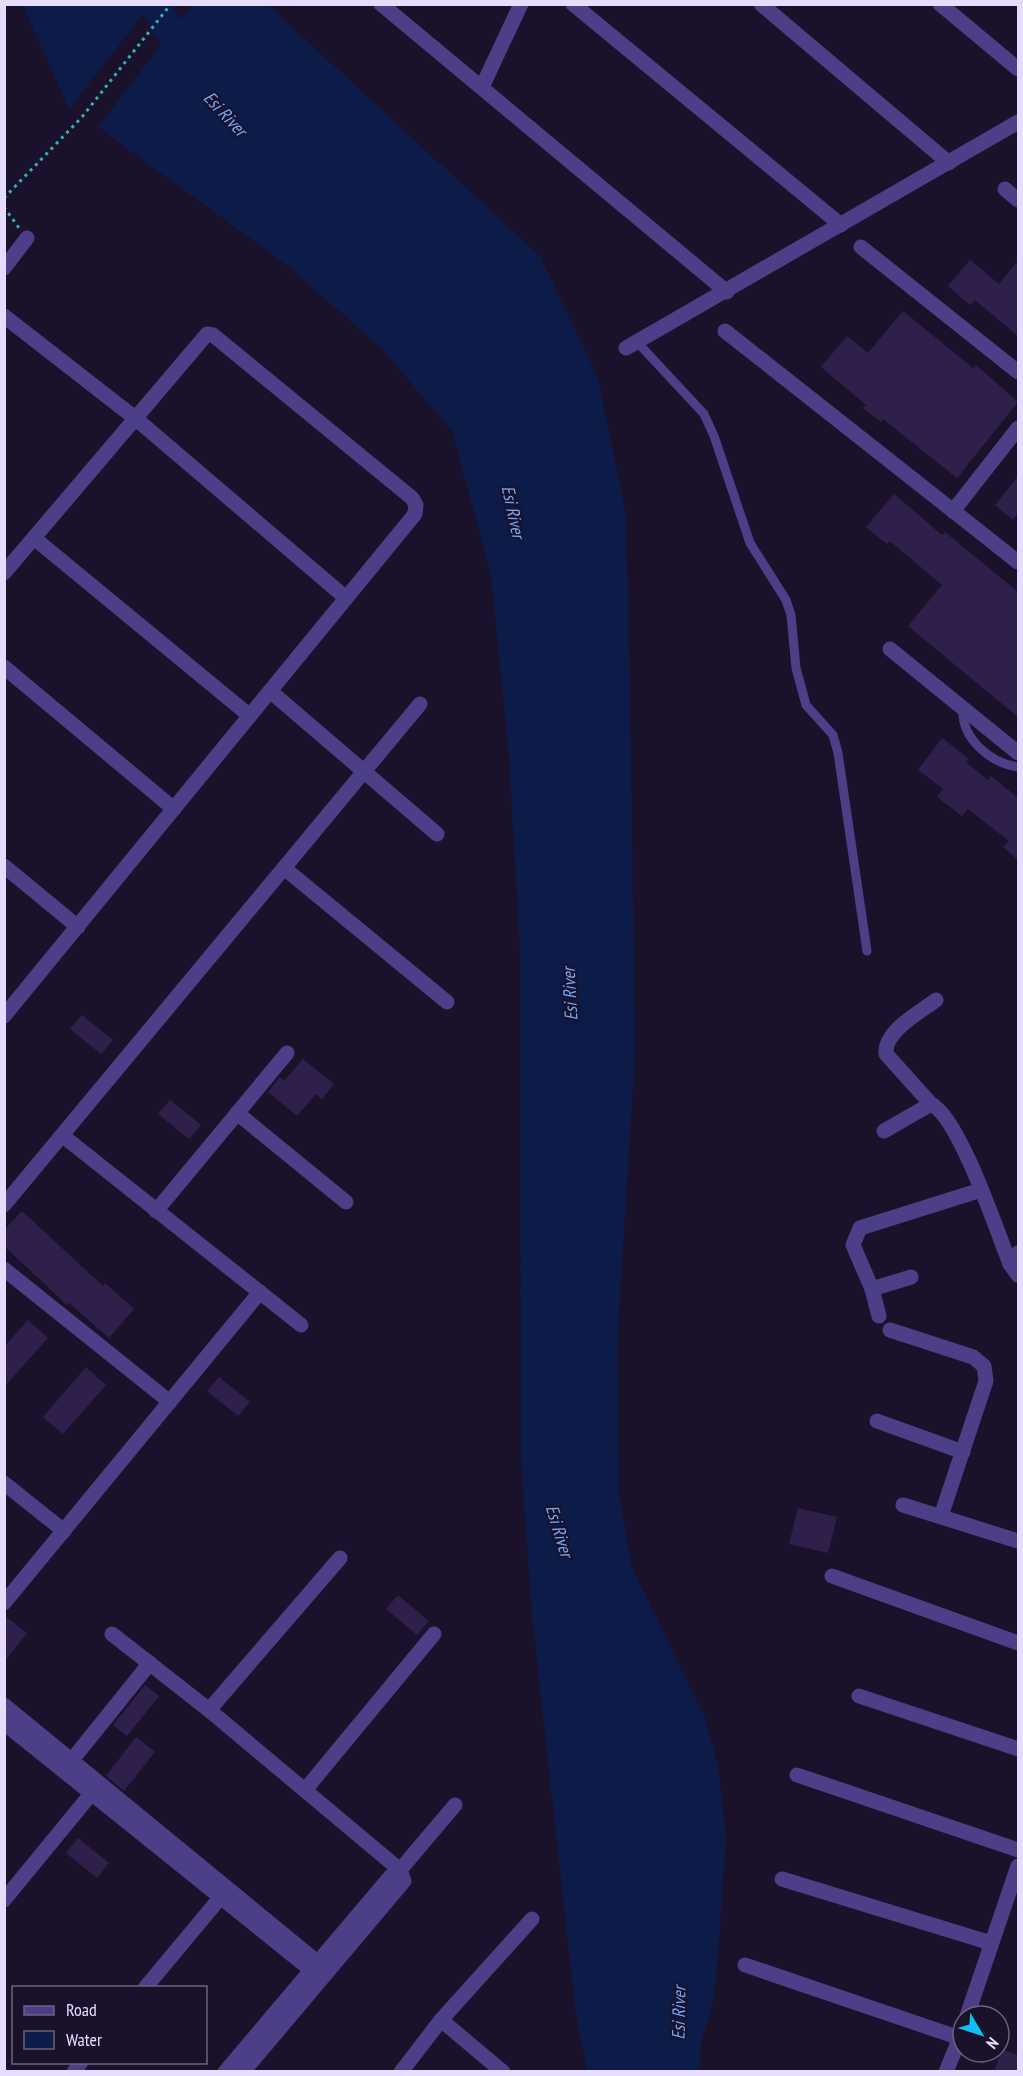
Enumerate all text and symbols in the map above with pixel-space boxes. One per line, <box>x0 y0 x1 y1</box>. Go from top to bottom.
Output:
water label: Esi River <box>199 86 254 143</box>
water label: Esi River <box>497 483 531 543</box>
water label: Esi River <box>556 964 582 1021</box>
water label: Esi River <box>541 1502 579 1563</box>
water label: Esi River <box>667 1983 691 2040</box>
legend <box>12 1986 207 2064</box>
text: Road <box>66 1998 97 2021</box>
north arrow <box>951 2004 1011 2064</box>
text: Water <box>66 2028 102 2051</box>
text: N <box>982 2034 1003 2053</box>

